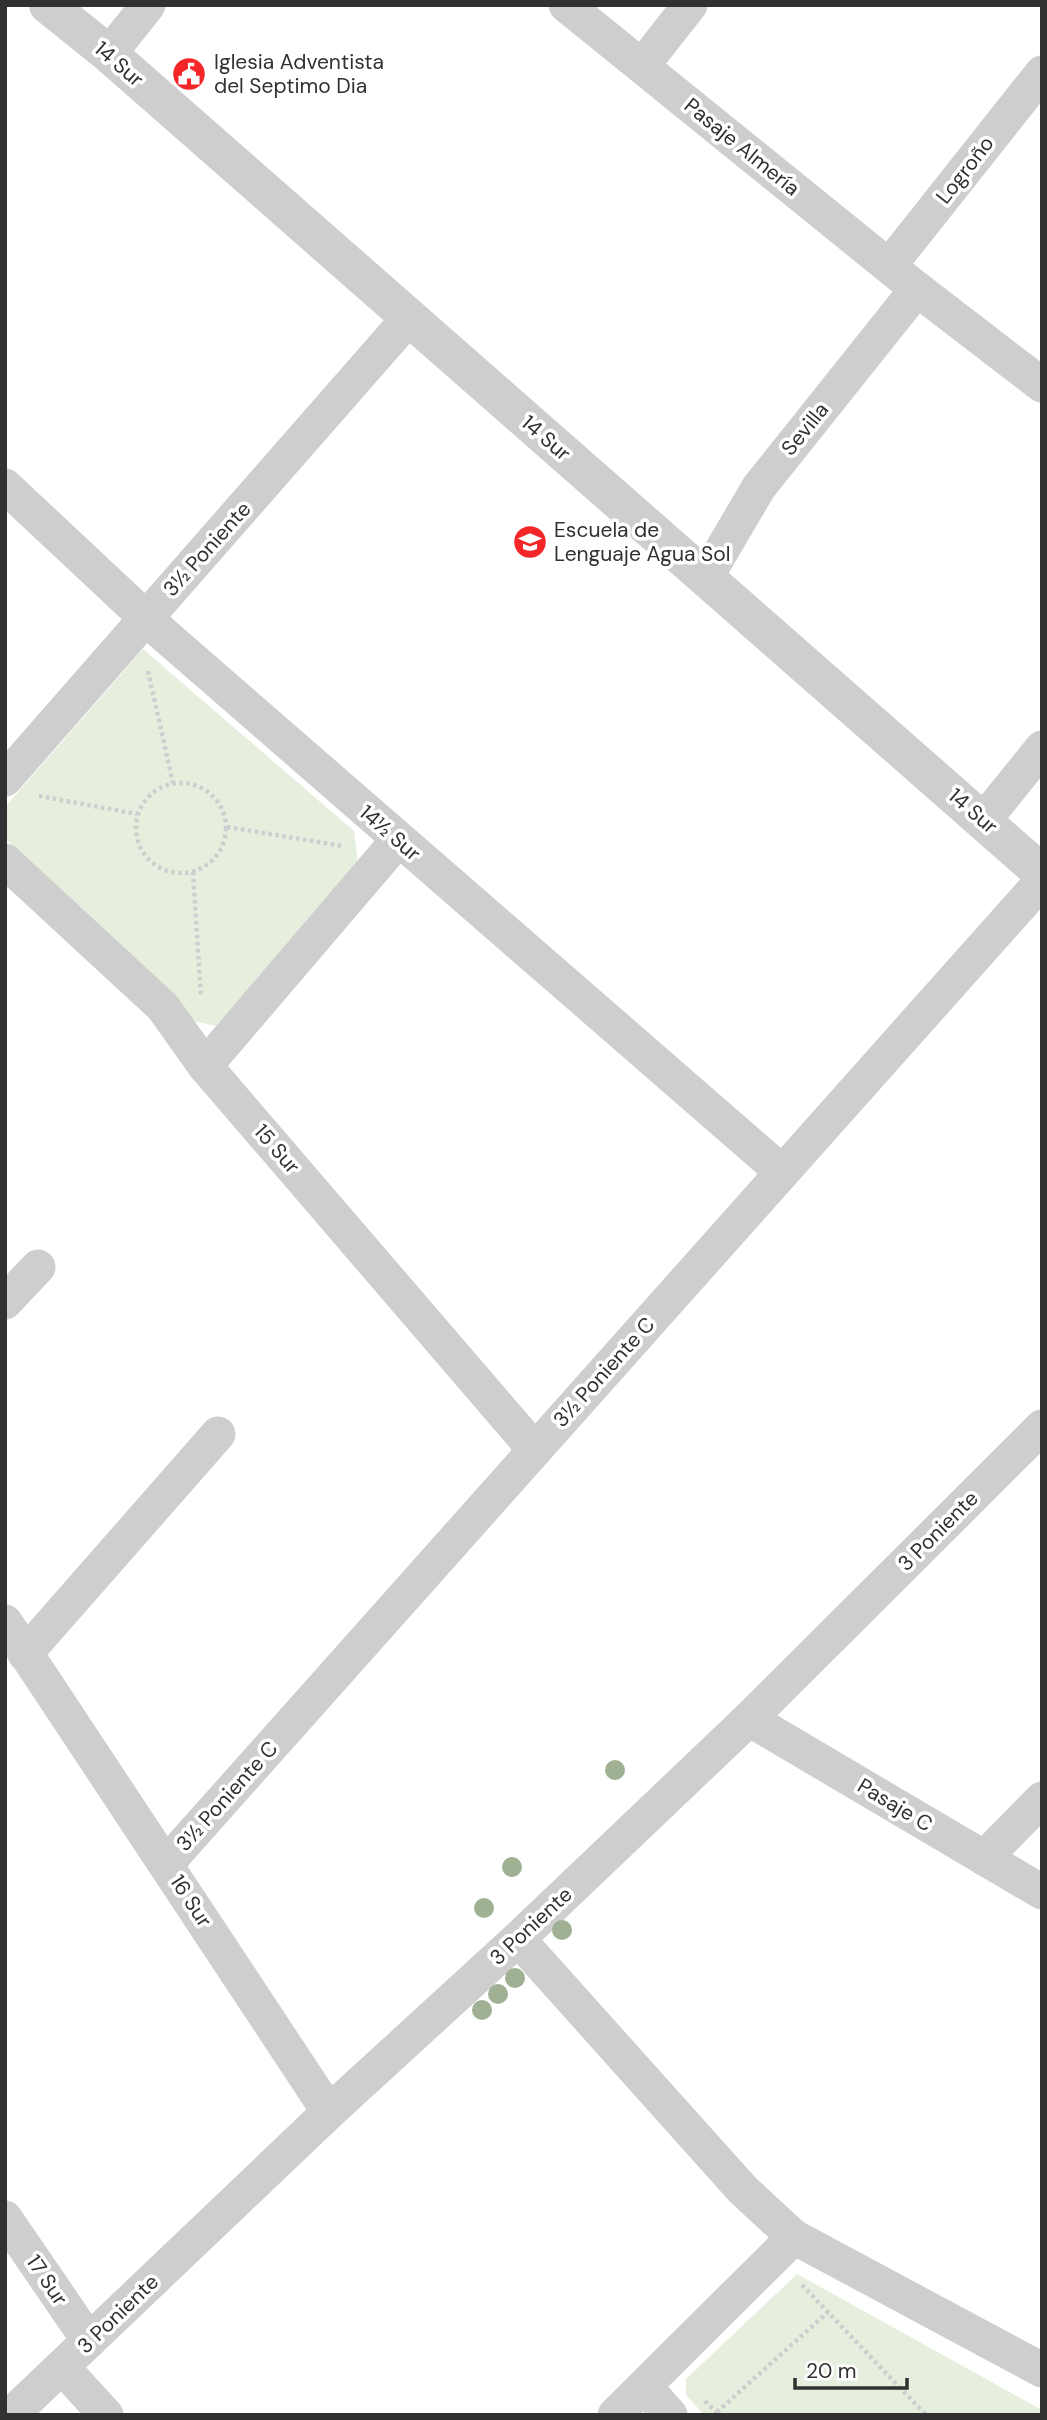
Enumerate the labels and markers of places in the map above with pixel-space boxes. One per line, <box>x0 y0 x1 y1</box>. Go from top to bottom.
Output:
place label: Iglesia Adventista del Septimo Dia <box>214 48 384 100</box>
public building icon: Iglesia Adventista del Septimo Dia <box>170 55 208 93</box>
place label: Escuela de Lenguaje Agua Sol <box>554 516 730 568</box>
school or university icon: Escuela de Lenguaje Agua Sol <box>511 523 549 561</box>

